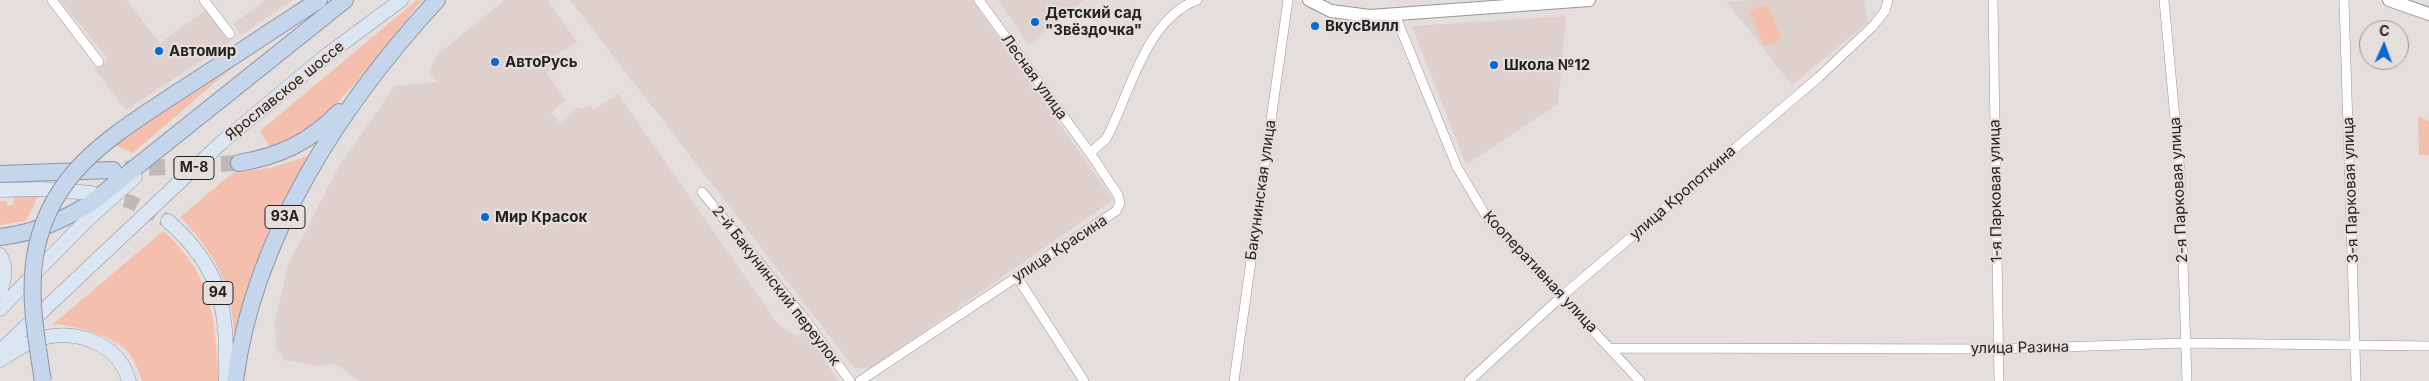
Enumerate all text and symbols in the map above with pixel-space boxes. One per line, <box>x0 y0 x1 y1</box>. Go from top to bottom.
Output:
place label: Детский сад "Звёздочка" <box>1045 4 1142 39</box>
marker: Детский сад "Звёздочка" <box>1029 16 1041 28</box>
place label: ВкусВилл <box>1325 17 1399 35</box>
marker: ВкусВилл <box>1309 20 1321 32</box>
north arrow <box>2359 20 2409 70</box>
text: С <box>2379 22 2390 39</box>
street label: Лесная улица <box>997 31 1071 123</box>
street label: Ярославское шоссе <box>222 38 348 144</box>
place label: Автомир <box>169 42 236 60</box>
marker: Автомир <box>153 45 165 57</box>
place label: АвтоРусь <box>505 53 577 71</box>
marker: АвтоРусь <box>489 56 501 68</box>
place label: Школа №12 <box>1504 56 1590 74</box>
marker: Школа №12 <box>1488 59 1500 71</box>
street label: 2-я Парковая улица <box>2166 117 2192 263</box>
street label: 3-я Парковая улица <box>2339 117 2363 263</box>
street label: Бакунинская улица <box>1242 119 1280 261</box>
street label: 1-я Парковая улица <box>1986 119 2006 263</box>
street label: улица Кропоткина <box>1626 142 1740 244</box>
road number: М-8 <box>174 156 214 180</box>
street label: 2-й Бакунинский переулок <box>708 203 844 369</box>
road number: 93A <box>265 206 305 228</box>
street label: Кооперативная улица <box>1479 207 1601 337</box>
place label: Мир Красок <box>495 208 587 226</box>
marker: Мир Красок <box>479 211 491 223</box>
street label: улица Красина <box>1009 212 1111 286</box>
road number: 94 <box>203 282 233 304</box>
street label: улица Разина <box>1971 338 2069 358</box>

